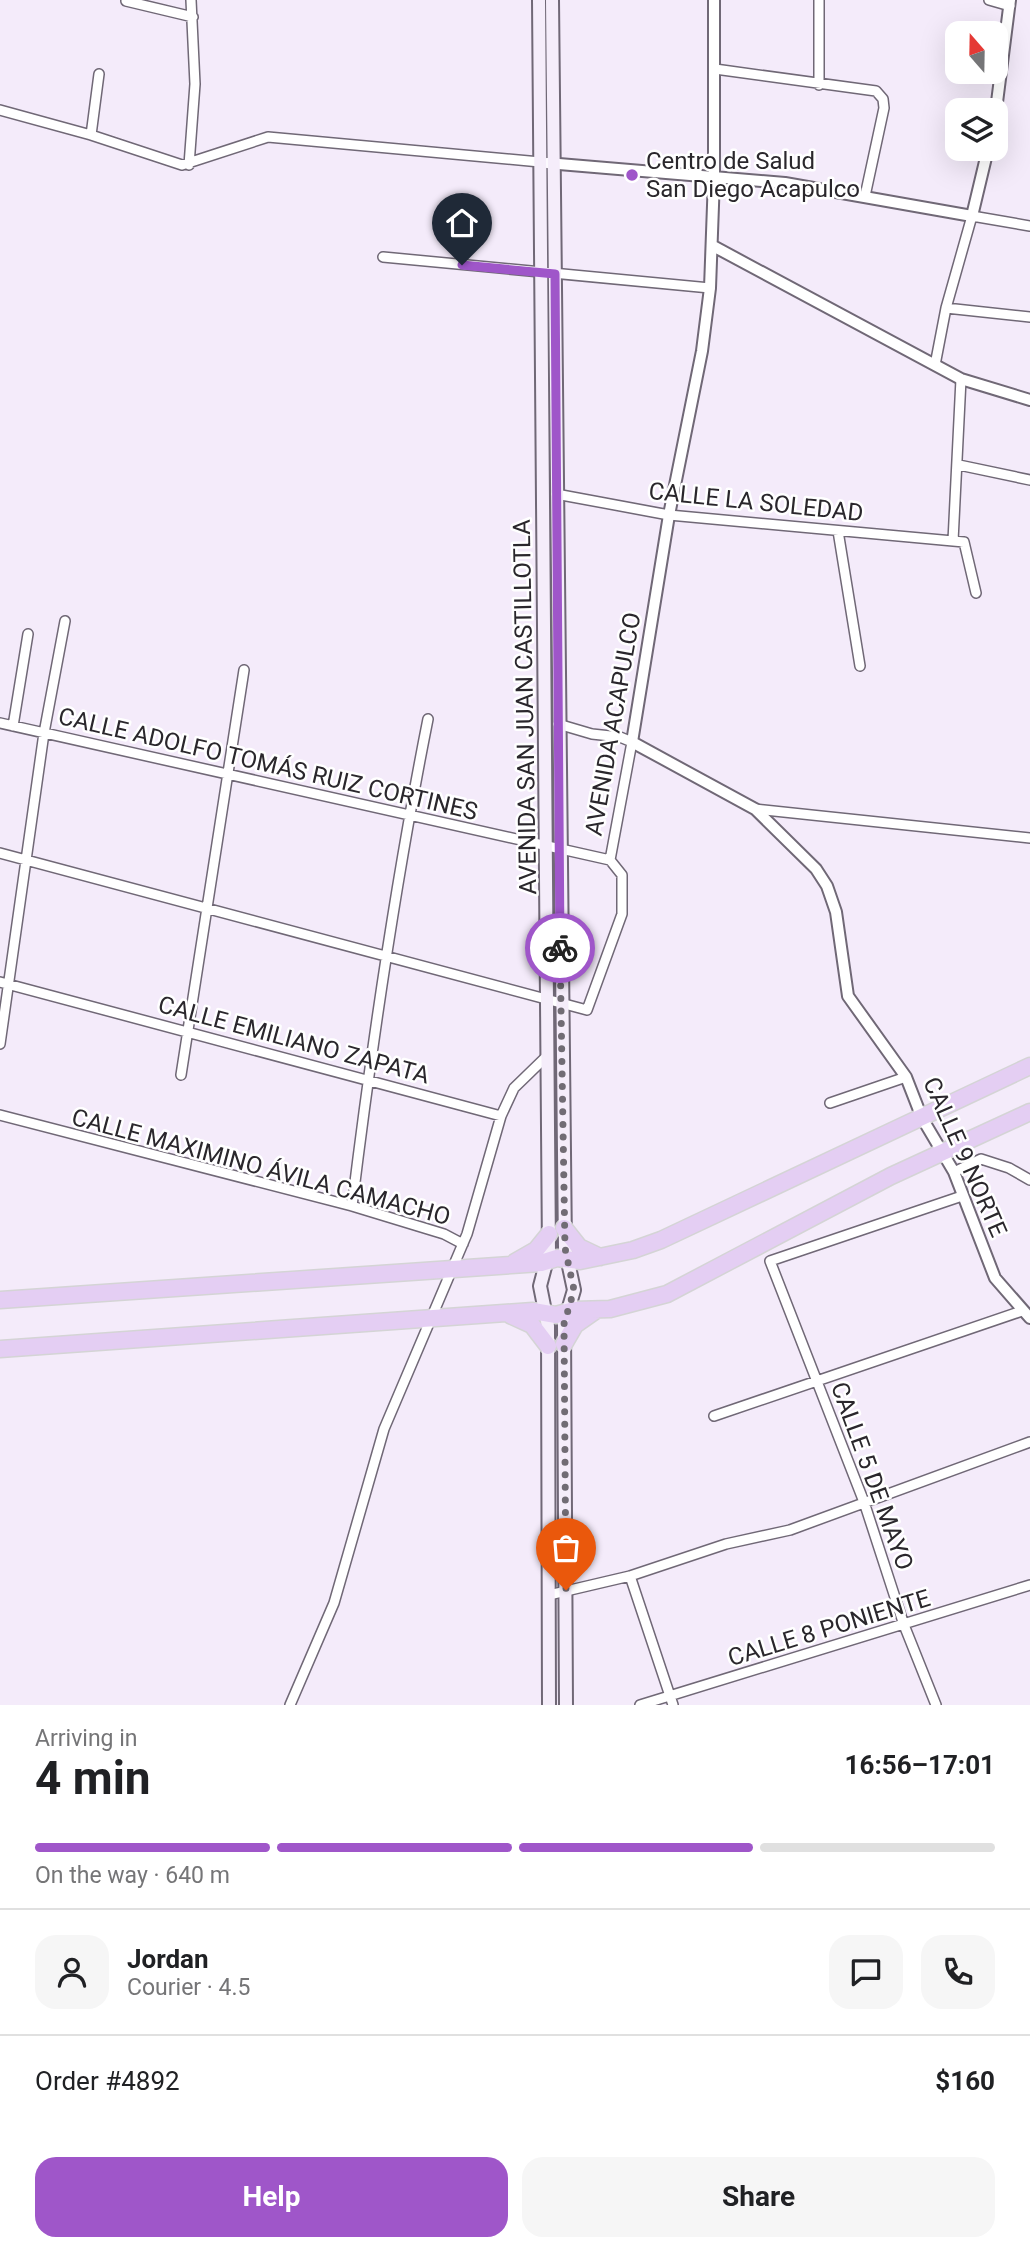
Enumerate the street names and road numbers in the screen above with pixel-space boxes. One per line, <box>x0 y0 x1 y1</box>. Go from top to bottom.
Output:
street label: CALLE LA SOLEDAD <box>647 477 865 527</box>
street label: AVENIDA SAN JUAN CASTILLOTLA <box>508 519 542 895</box>
street label: AVENIDA ACAPULCO <box>580 610 646 838</box>
street label: CALLE ADOLFO TOMÁS RUIZ CORTINES <box>56 702 480 826</box>
street label: CALLE EMILIANO ZAPATA <box>155 990 433 1090</box>
street label: CALLE 9 NORTE <box>917 1073 1013 1241</box>
street label: CALLE MAXIMINO ÁVILA CAMACHO <box>69 1103 453 1231</box>
street label: CALLE 5 DE MAYO <box>825 1378 919 1574</box>
street label: CALLE 8 PONIENTE <box>725 1584 933 1672</box>

